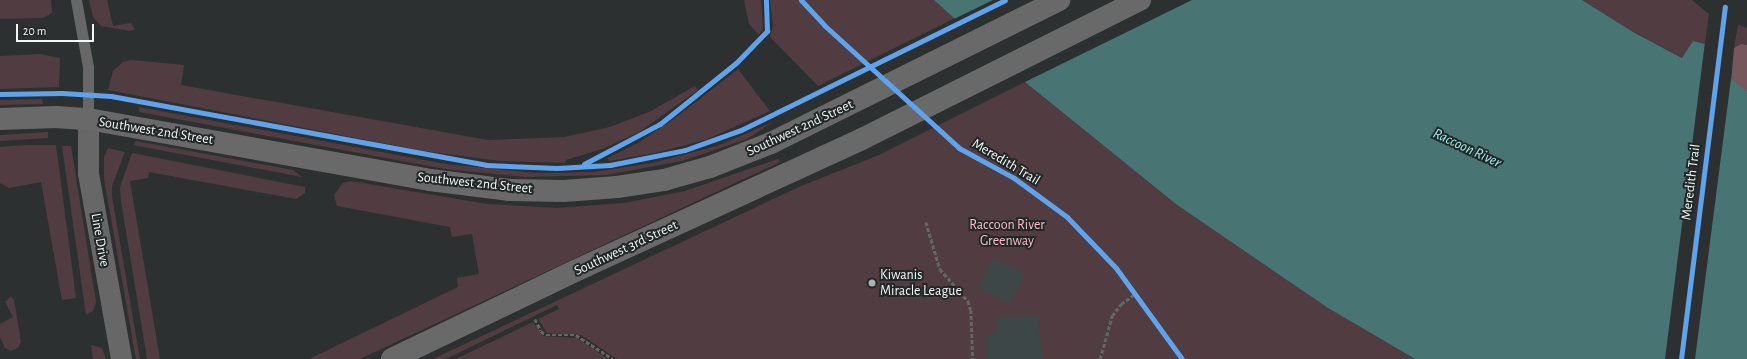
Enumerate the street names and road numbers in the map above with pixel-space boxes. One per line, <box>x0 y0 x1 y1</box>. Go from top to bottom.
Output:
street label: Southwest 2nd Street <box>744 96 856 160</box>
street label: Southwest 2nd Street <box>98 114 214 148</box>
street label: Meredith Trail <box>969 135 1043 189</box>
street label: Meredith Trail <box>1678 143 1704 221</box>
street label: Southwest 2nd Street <box>417 169 533 197</box>
street label: Line Drive <box>87 212 113 268</box>
street label: Southwest 3rd Street <box>572 217 680 279</box>

